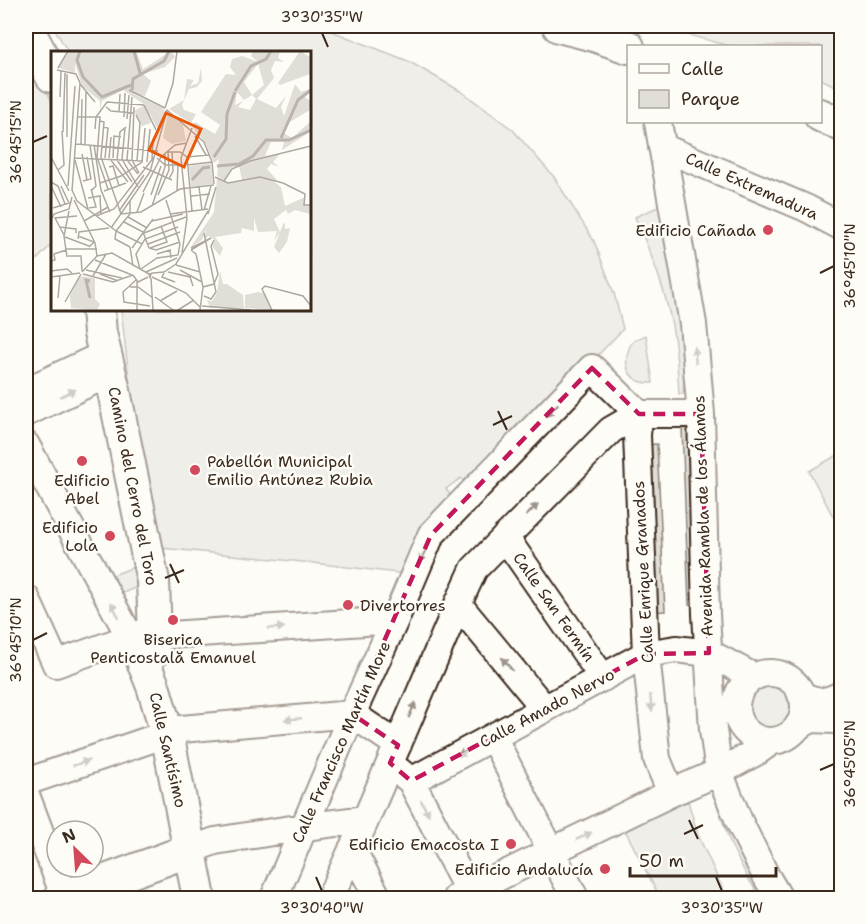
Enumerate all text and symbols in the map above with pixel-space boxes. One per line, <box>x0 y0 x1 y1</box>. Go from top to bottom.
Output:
text: 3°30'35"W <box>281 7 363 27</box>
legend <box>627 45 822 123</box>
inset map <box>51 51 310 310</box>
text: Calle <box>681 57 724 81</box>
text: Parque <box>681 87 740 111</box>
text: 36°45'15"N <box>6 100 26 184</box>
street label: Calle Extremadura <box>682 147 822 225</box>
place label: Edificio Cañada <box>635 220 756 241</box>
marker: Edificio Cañada <box>761 223 775 237</box>
text: 36°45'10"N <box>840 223 860 309</box>
one-way arrow <box>690 346 700 365</box>
street label: Camino del Cerro del Toro <box>103 385 163 587</box>
one-way arrow <box>59 388 76 397</box>
street label: Avenida Rambla de los Álamos <box>688 395 718 637</box>
one-way arrow <box>545 403 559 417</box>
place label: Pabellón Municipal Emilio Antúnez Rubia <box>207 451 373 490</box>
marker: Edificio Abel <box>75 454 89 468</box>
marker: Pabellón Municipal Emilio Antúnez Rubia <box>188 463 202 477</box>
place label: Edificio Abel <box>54 470 110 509</box>
street label: Calle Enrique Granados <box>628 480 658 664</box>
one-way arrow <box>525 502 539 517</box>
place label: Edificio Lola <box>42 517 98 556</box>
marker: Edificio Lola <box>103 529 117 543</box>
one-way arrow <box>418 546 427 564</box>
street label: Calle San Fermín <box>508 548 600 666</box>
place label: Divertorres <box>360 595 446 616</box>
text: 36°45'10"N <box>6 597 26 683</box>
marker: Divertorres <box>341 598 355 612</box>
one-way arrow <box>110 601 120 618</box>
marker: Biserica Penticostală Emanuel <box>166 613 180 627</box>
one-way arrow <box>267 623 286 633</box>
place label: Biserica Penticostală Emanuel <box>90 629 256 668</box>
street label: Calle Francisco Martín More <box>287 638 395 846</box>
one-way arrow <box>501 656 514 672</box>
street label: Calle Amado Nervo <box>476 664 618 752</box>
street label: Calle Santísimo <box>145 690 191 810</box>
one-way arrow <box>646 694 656 713</box>
one-way arrow <box>408 702 417 719</box>
one-way arrow <box>284 715 303 724</box>
text: 36°45'05"N <box>840 720 860 808</box>
one-way arrow <box>456 747 473 757</box>
one-way arrow <box>72 758 90 768</box>
one-way arrow <box>420 800 430 817</box>
north arrow <box>45 819 105 879</box>
text: N <box>59 824 79 848</box>
one-way arrow <box>575 831 592 840</box>
place label: Edificio Emacosta I <box>349 834 499 855</box>
marker: Edificio Emacosta I <box>504 837 518 851</box>
scale bar <box>630 840 776 878</box>
text: 50 m <box>639 849 684 873</box>
place label: Edificio Andalucía <box>455 859 593 880</box>
marker: Edificio Andalucía <box>598 862 612 876</box>
text: 3°30'40"W <box>280 898 364 918</box>
text: 3°30'35"W <box>681 898 763 918</box>

